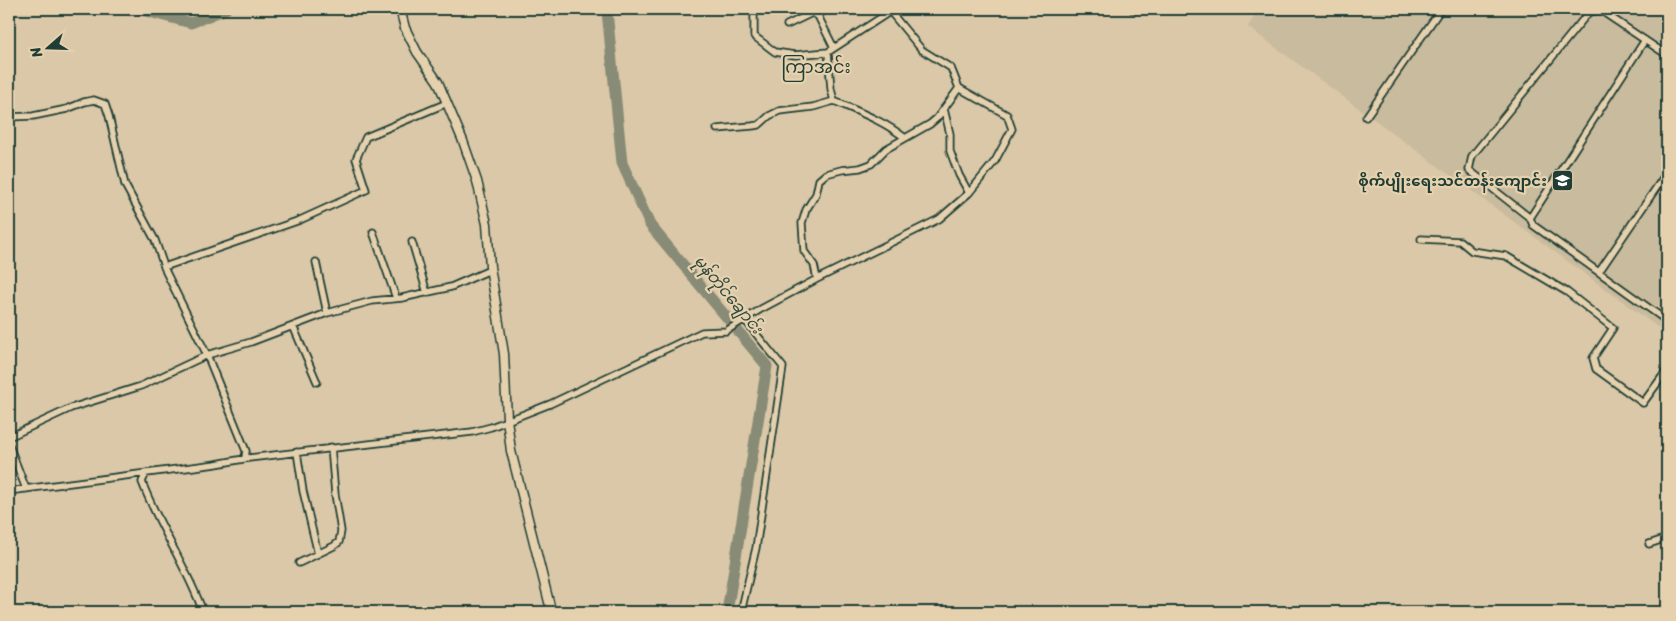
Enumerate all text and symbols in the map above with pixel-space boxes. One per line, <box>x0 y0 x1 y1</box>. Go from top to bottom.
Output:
north arrow <box>22 22 72 72</box>
text: N <box>23 43 50 62</box>
district label: ကြာအင်း <box>781 51 851 83</box>
place label: စိုက်ပျိုးရေးသင်တန်းကျောင်း <box>1358 168 1547 194</box>
school or university icon: စိုက်ပျိုးရေးသင်တန်းကျောင်း <box>1551 169 1575 193</box>
water label: မုန်တိုင်ချောင်း <box>687 248 772 342</box>

